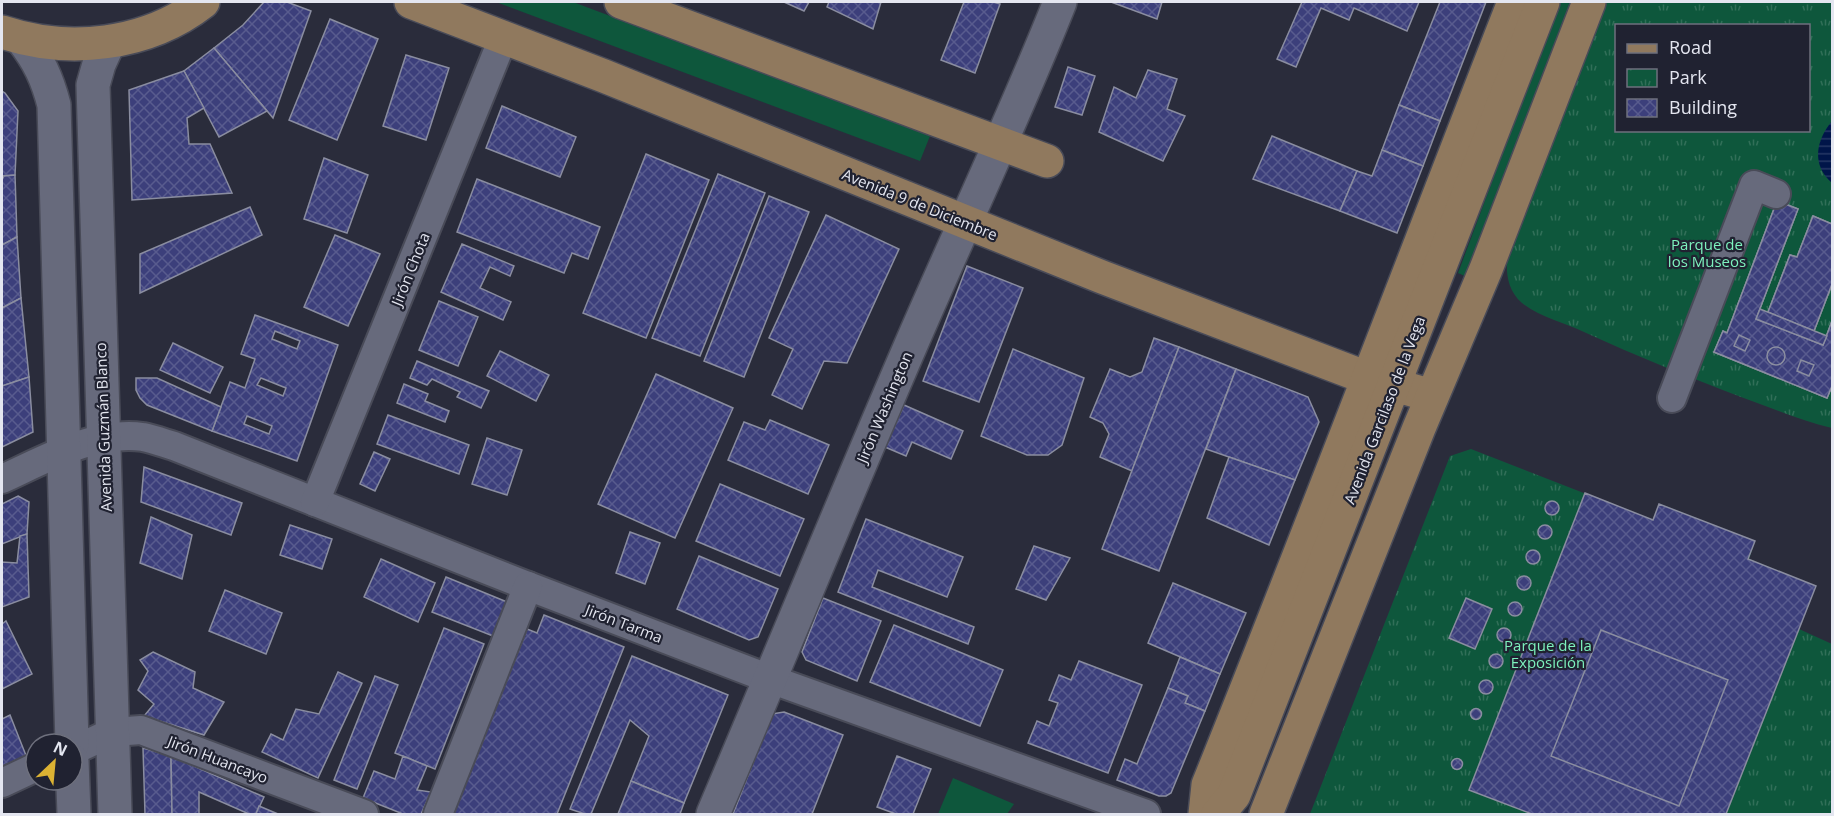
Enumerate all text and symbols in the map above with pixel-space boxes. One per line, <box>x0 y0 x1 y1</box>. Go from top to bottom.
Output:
legend <box>1615 24 1810 132</box>
text: Road <box>1669 35 1712 59</box>
text: Park <box>1669 65 1707 89</box>
text: Building <box>1669 95 1737 119</box>
street label: Avenida 9 de Diciembre <box>840 164 1000 244</box>
street label: Jirón Chota <box>385 229 434 310</box>
park label: Parque de los Museos <box>1668 234 1746 271</box>
street label: Avenida Garcilaso de la Vega <box>1339 313 1429 507</box>
street label: Avenida Guzmán Blanco <box>90 342 116 512</box>
street label: Jirón Washington <box>851 348 917 468</box>
street label: Jirón Tarma <box>581 598 665 647</box>
park label: Parque de la Exposición <box>1504 635 1592 672</box>
street label: Jirón Huancayo <box>163 730 271 787</box>
north arrow <box>24 732 84 792</box>
text: N <box>50 736 71 761</box>

